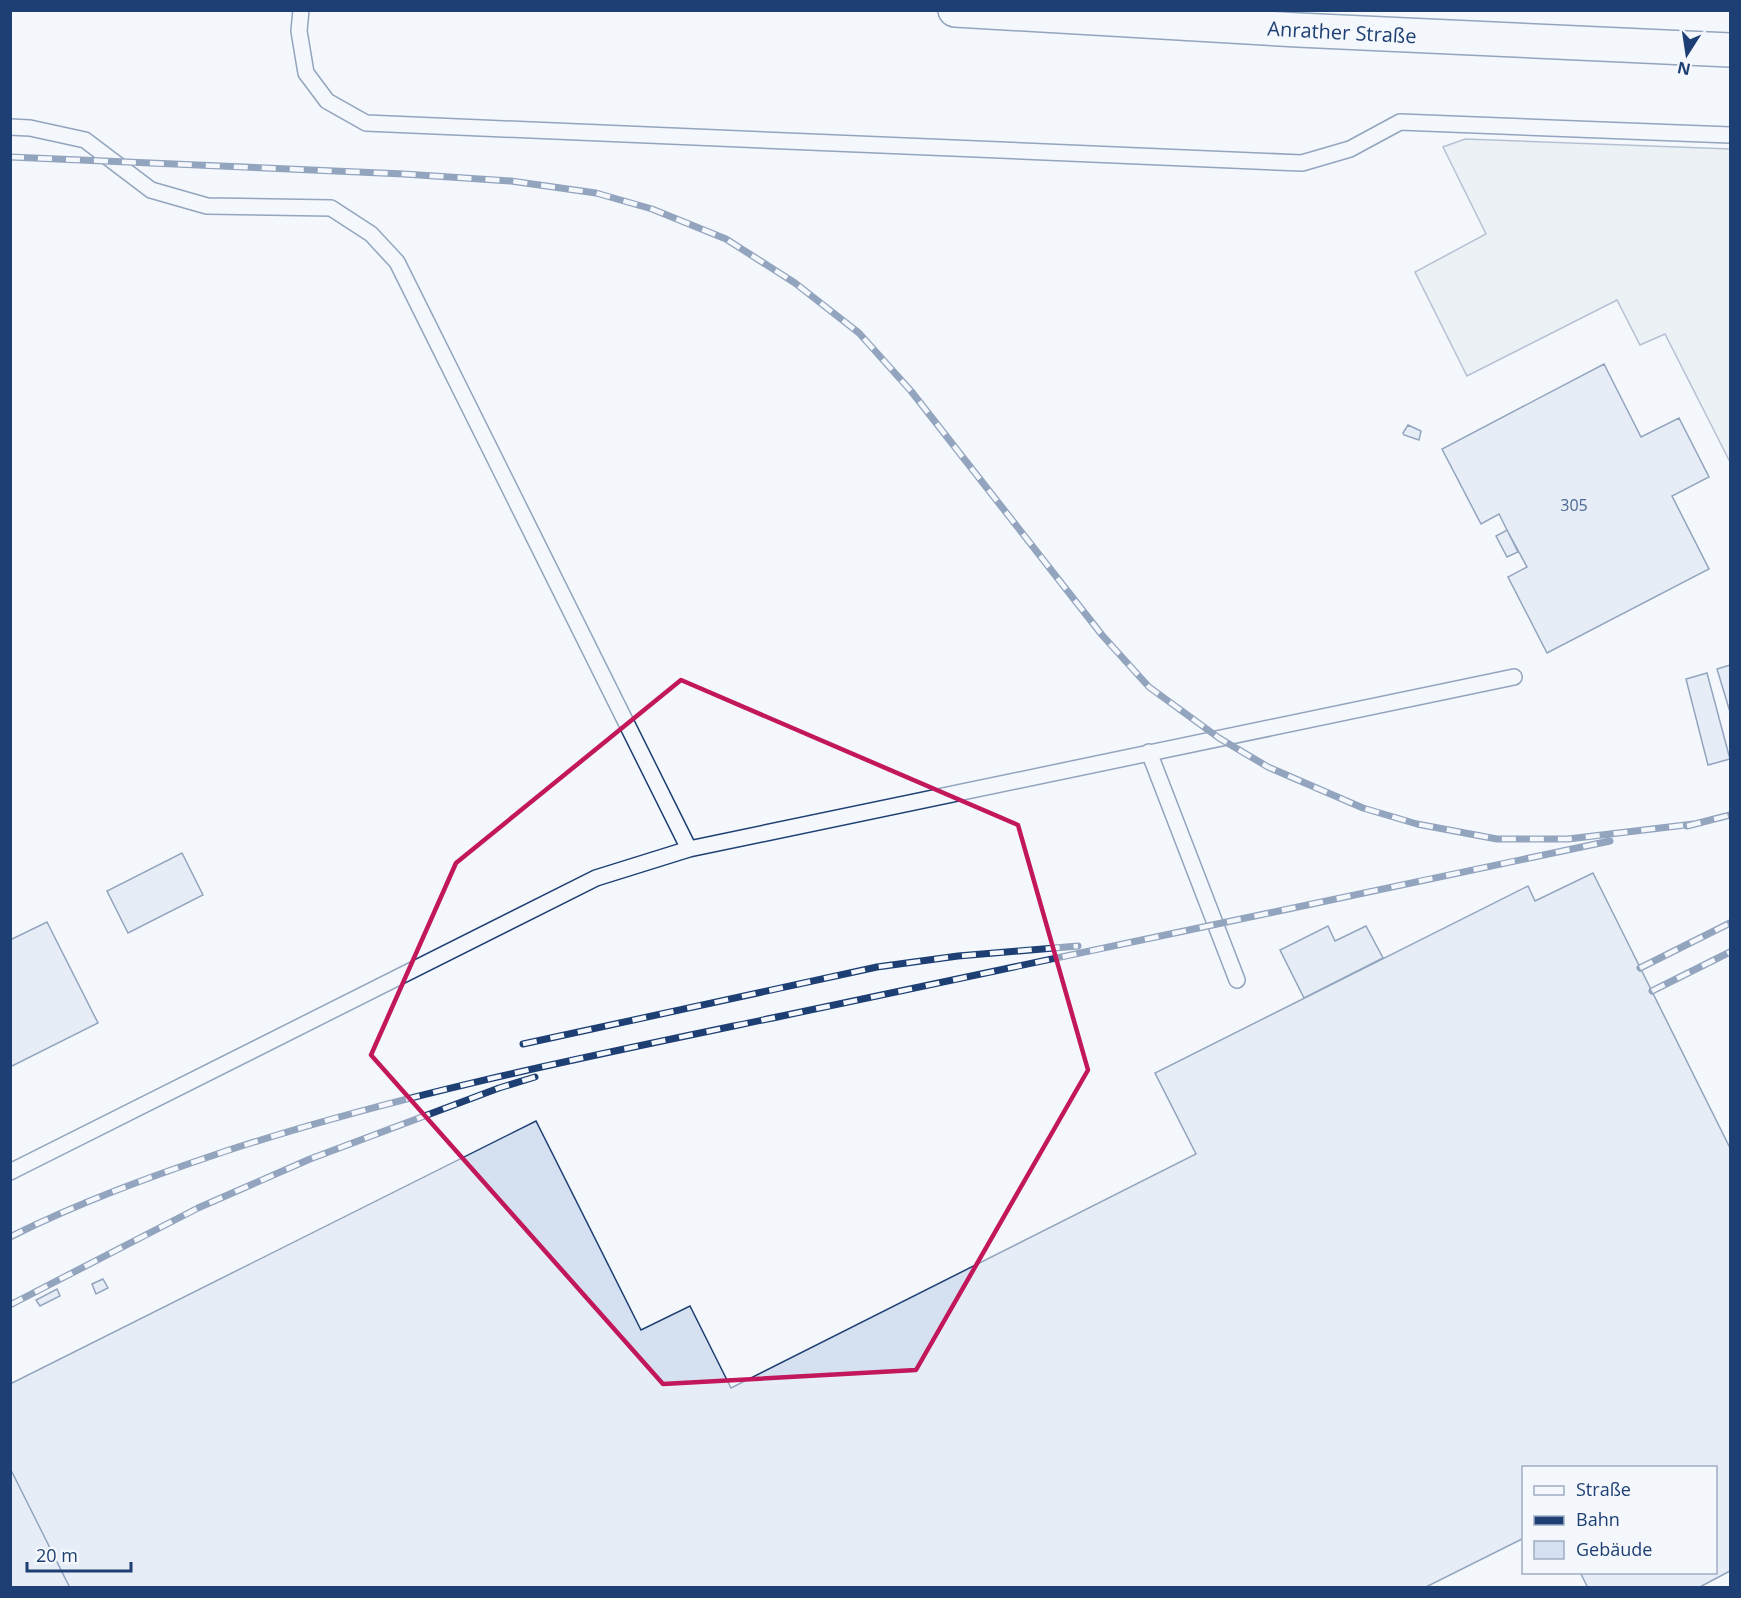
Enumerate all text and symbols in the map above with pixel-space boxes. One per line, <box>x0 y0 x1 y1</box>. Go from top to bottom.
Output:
street label: Anrather Straße <box>1267 15 1417 49</box>
north arrow <box>1657 24 1717 84</box>
text: N <box>1675 57 1693 81</box>
house number: 305 <box>1560 494 1588 516</box>
legend <box>1522 1466 1717 1574</box>
text: Straße <box>1576 1477 1631 1501</box>
text: Bahn <box>1576 1507 1620 1531</box>
scale bar <box>27 1535 130 1573</box>
text: Gebäude <box>1576 1537 1652 1561</box>
text: 20 m <box>36 1543 78 1567</box>

